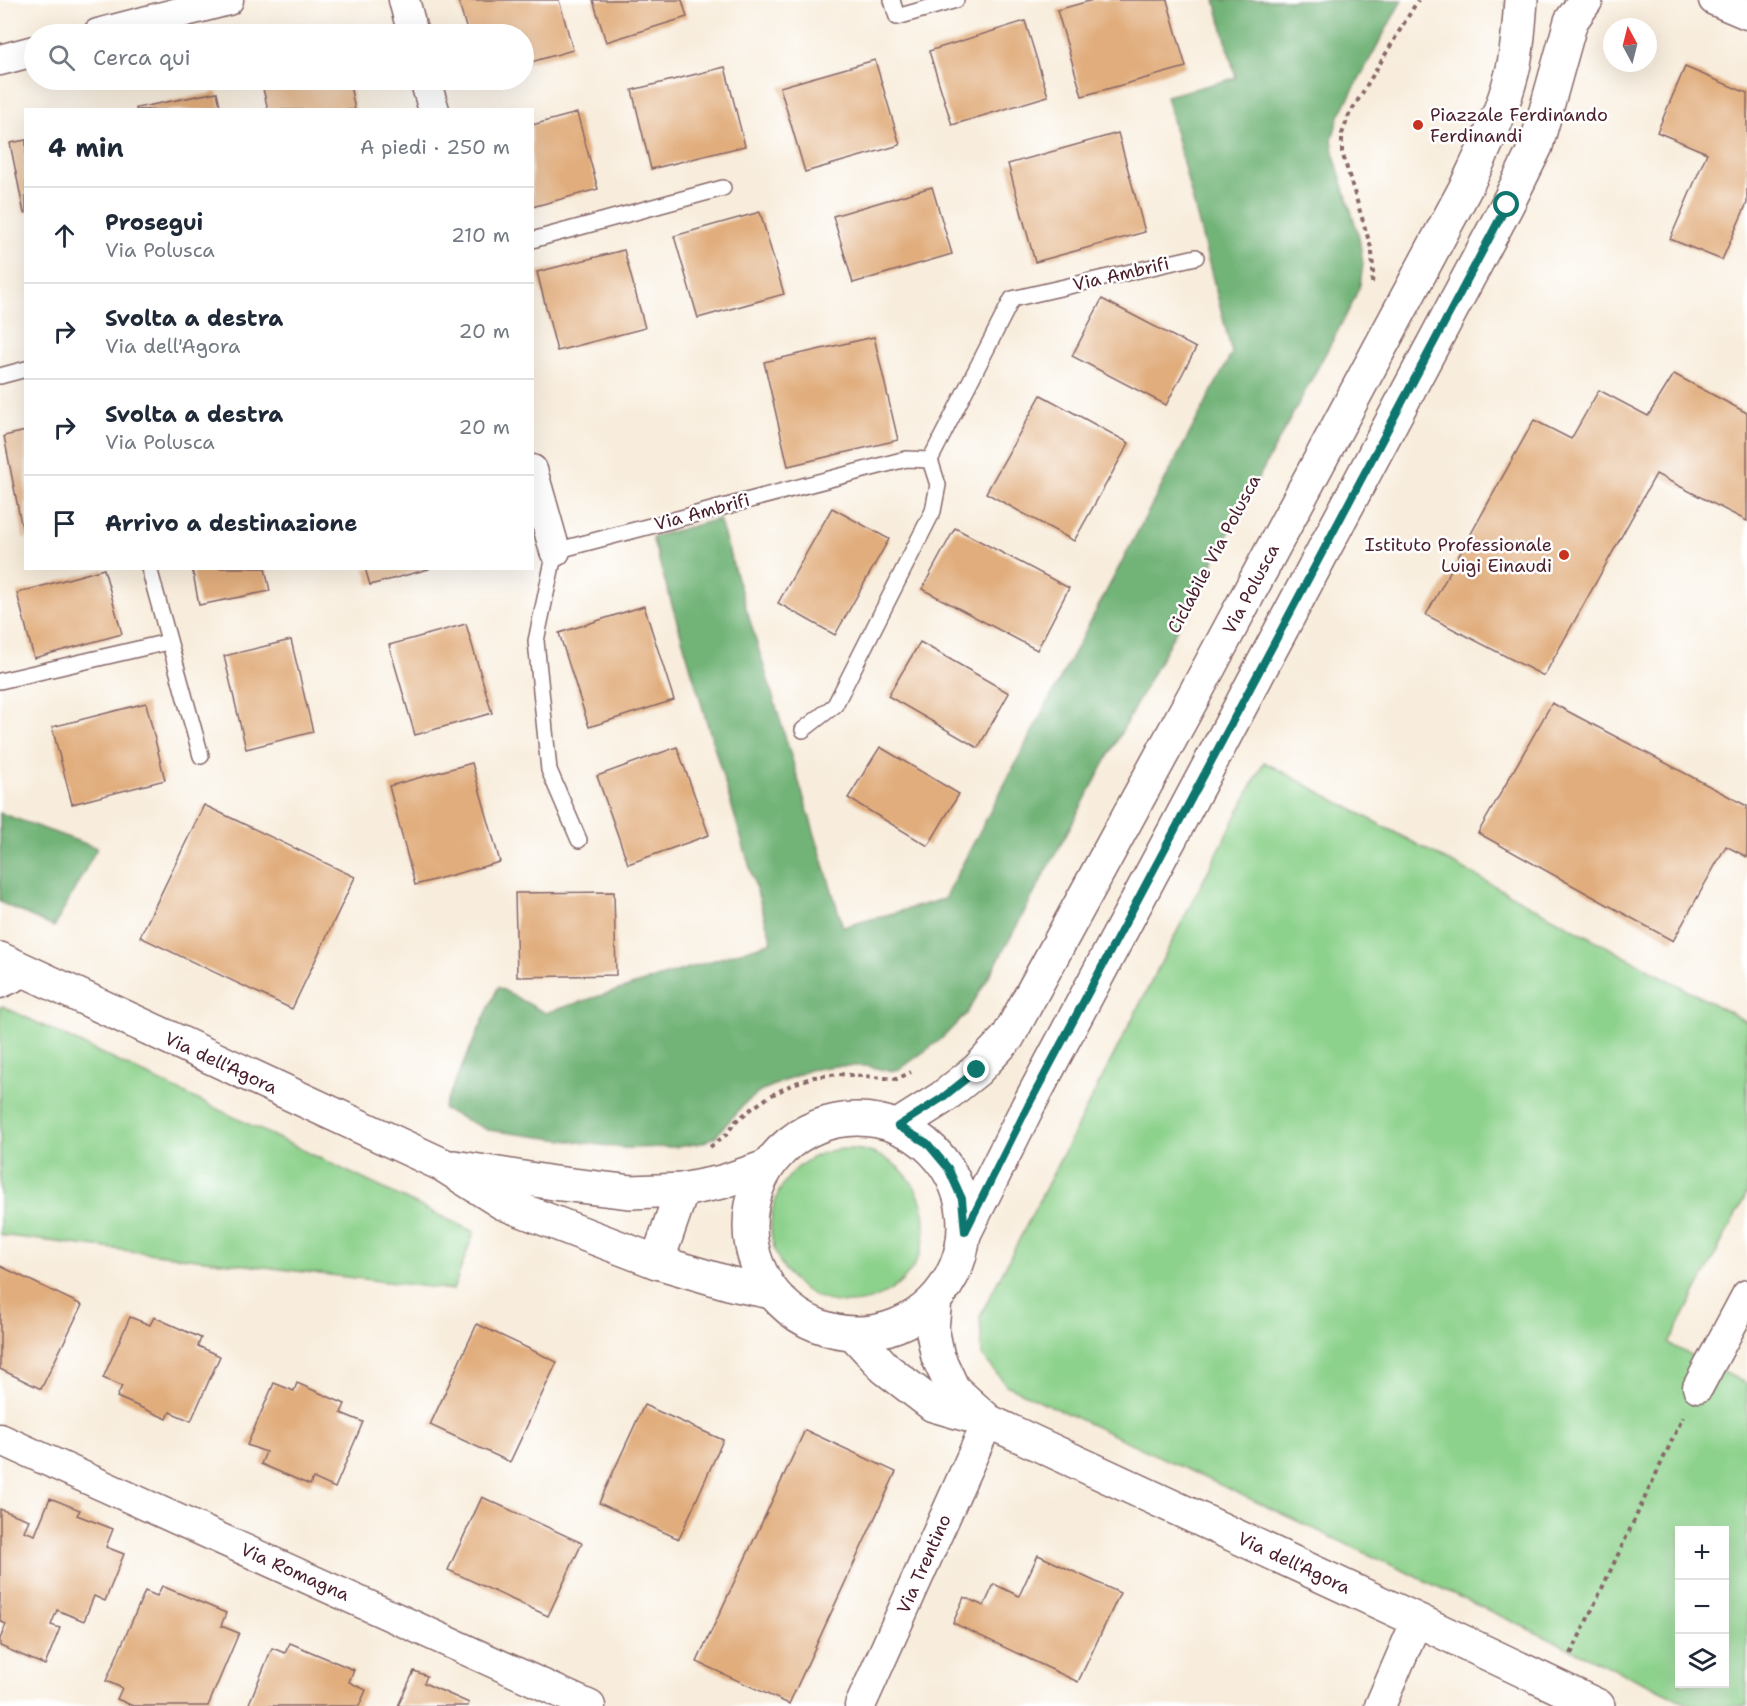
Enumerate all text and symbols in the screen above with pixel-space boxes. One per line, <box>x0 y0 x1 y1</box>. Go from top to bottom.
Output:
north arrow <box>1603 18 1657 72</box>
search box <box>24 24 534 90</box>
icon: search <box>45 41 78 74</box>
text: Cerca qui <box>93 43 191 72</box>
place label: Piazzale Ferdinando Ferdinandi <box>1430 103 1608 148</box>
marker: Piazzale Ferdinando Ferdinandi <box>1411 118 1425 132</box>
text: 4 min <box>48 130 124 165</box>
text: A piedi · 250 m <box>360 134 510 160</box>
route start <box>1493 191 1519 217</box>
text: Prosegui <box>105 208 203 237</box>
icon: ahead <box>48 219 81 252</box>
text: 210 m <box>451 222 510 248</box>
text: Via Polusca <box>105 237 215 263</box>
street label: Via Ambrifi <box>1071 251 1171 297</box>
text: Svolta a destra <box>105 304 283 333</box>
icon: right <box>48 315 81 348</box>
text: 20 m <box>459 318 510 344</box>
text: Via dell'Agora <box>105 333 240 359</box>
text: Svolta a destra <box>105 400 283 429</box>
icon: right <box>48 411 81 444</box>
text: 20 m <box>459 414 510 440</box>
text: Via Polusca <box>105 429 215 455</box>
street label: Ciclabile Via Polusca <box>1163 471 1265 637</box>
street label: Via Ambrifi <box>652 488 752 536</box>
icon: arrive <box>48 507 81 540</box>
text: Arrivo a destinazione <box>105 509 357 538</box>
place label: Istituto Professionale Luigi Einaudi <box>1365 533 1552 578</box>
street label: Via Polusca <box>1218 540 1284 638</box>
marker: Istituto Professionale Luigi Einaudi <box>1557 548 1571 562</box>
street label: Via dell'Agora <box>161 1026 281 1100</box>
route end <box>963 1056 989 1082</box>
street label: Via Trentino <box>891 1511 957 1617</box>
street label: Via dell'Agora <box>1234 1526 1354 1600</box>
map controls <box>1675 1526 1729 1688</box>
button: + <box>1675 1526 1729 1580</box>
street label: Via Romagna <box>237 1537 353 1607</box>
button: − <box>1675 1580 1729 1634</box>
button: layers <box>1675 1634 1729 1688</box>

